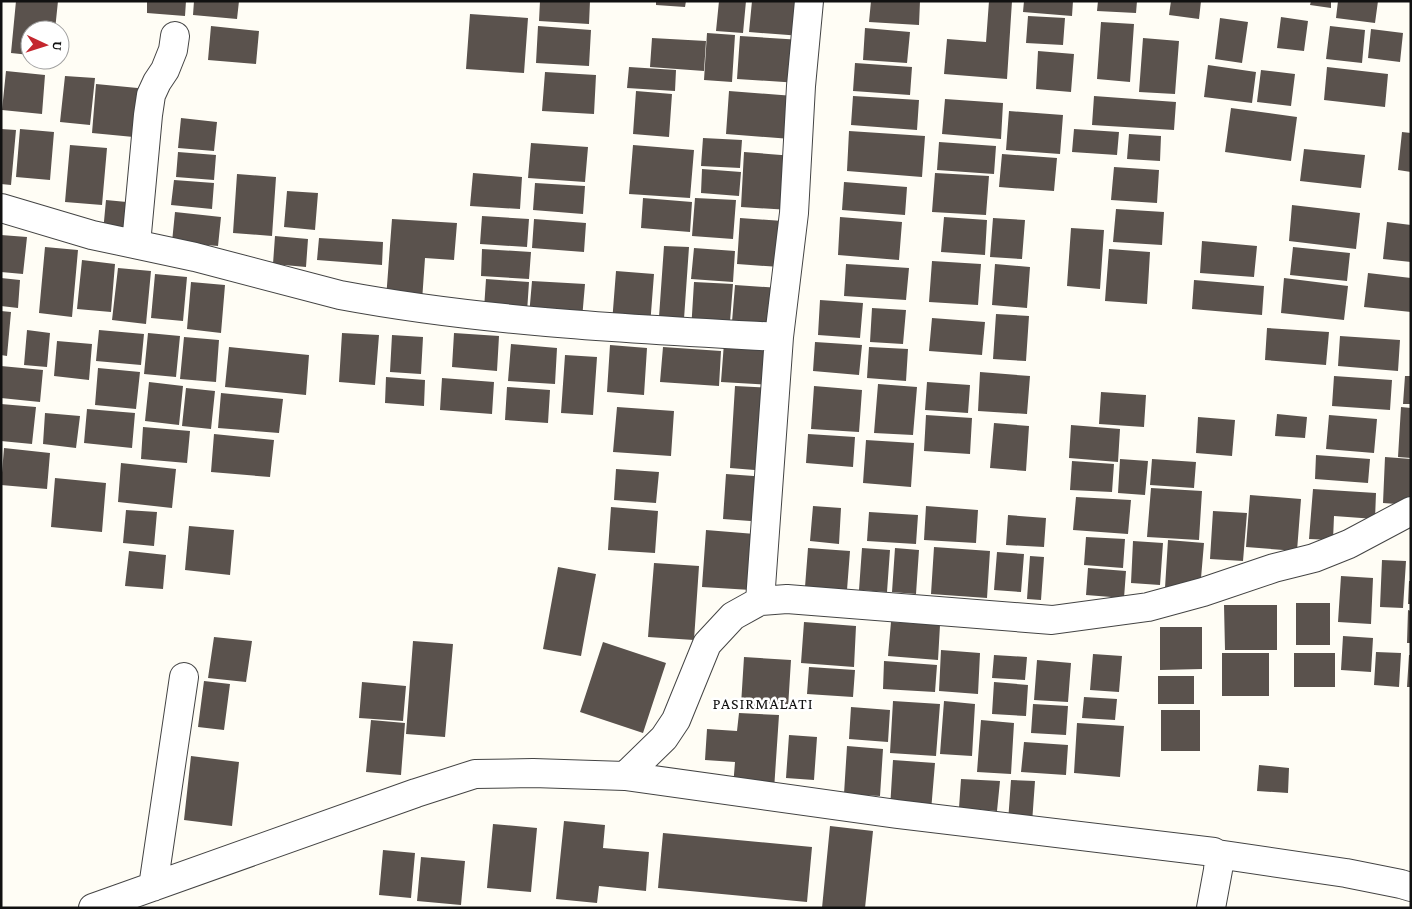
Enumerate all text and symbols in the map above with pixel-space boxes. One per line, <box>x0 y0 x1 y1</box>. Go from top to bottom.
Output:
north arrow <box>20 20 70 70</box>
text: U <box>50 41 66 52</box>
district label: PASIRMALATI <box>712 695 814 712</box>

